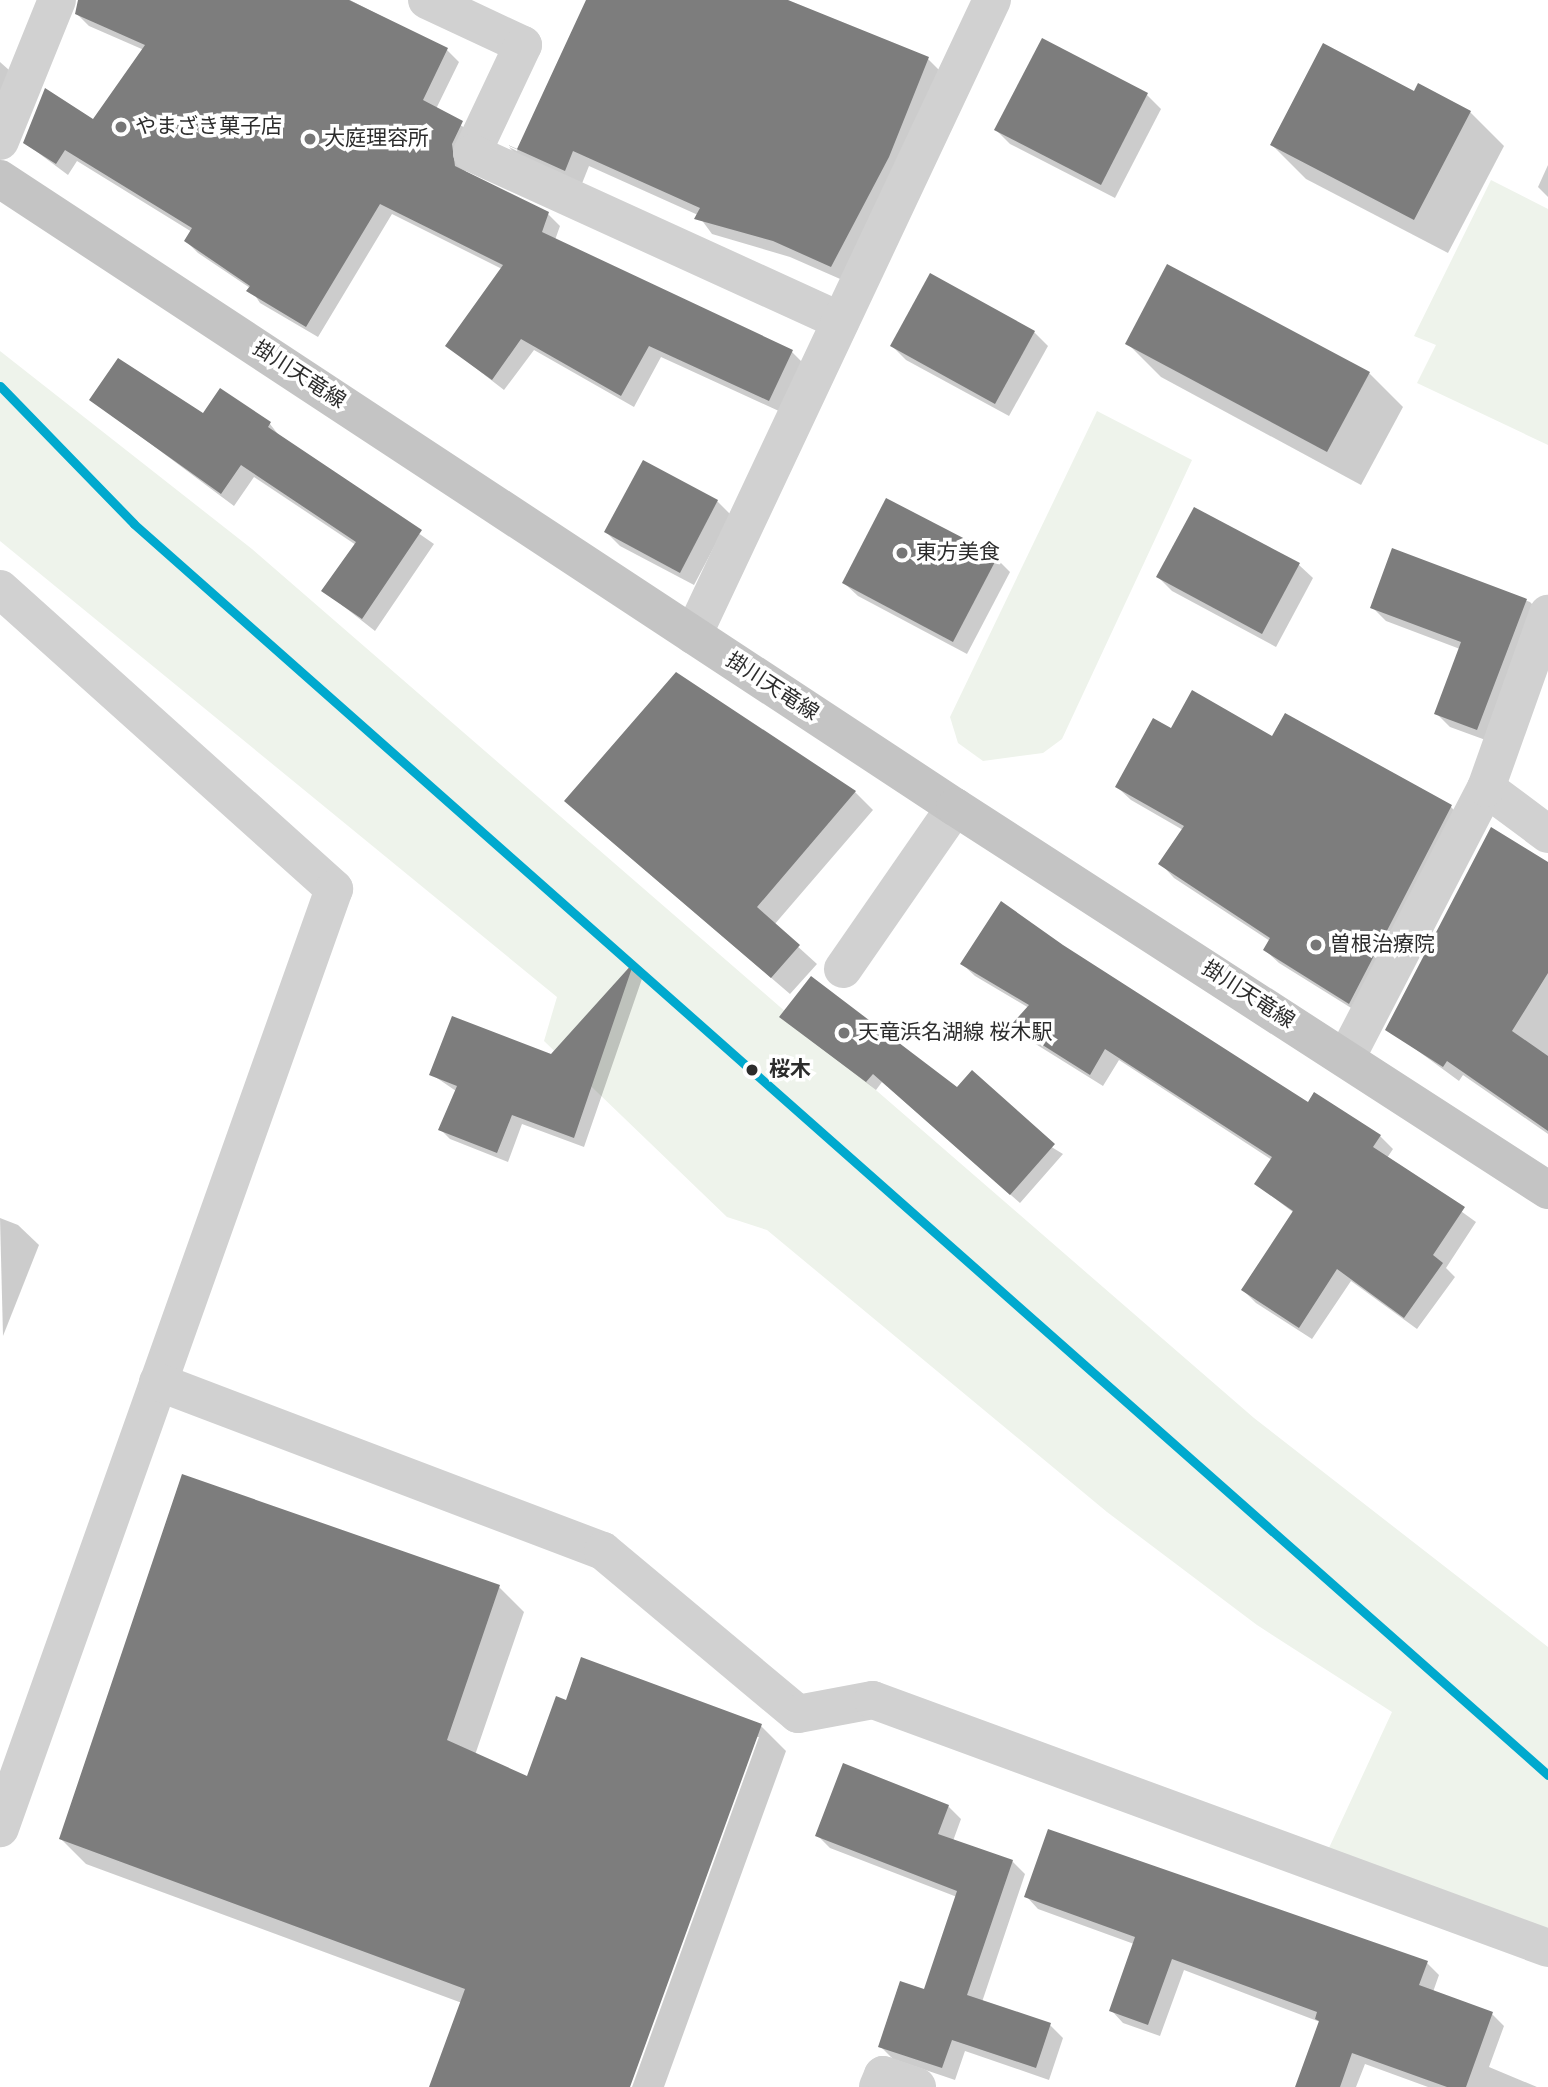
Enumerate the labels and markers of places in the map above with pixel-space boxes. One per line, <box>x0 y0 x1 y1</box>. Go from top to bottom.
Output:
place label: やまざき菓子店 <box>135 114 282 140</box>
marker: やまざき菓子店 <box>113 119 129 135</box>
place label: 大庭理容所 <box>324 126 429 152</box>
marker: 大庭理容所 <box>302 131 318 147</box>
place label: 東方美食 <box>916 540 1000 566</box>
marker: 東方美食 <box>894 545 910 561</box>
place label: 曽根治療院 <box>1330 932 1435 958</box>
marker: 曽根治療院 <box>1308 937 1324 953</box>
place label: 天竜浜名湖線 桜木駅 <box>858 1020 1052 1046</box>
marker: 天竜浜名湖線 桜木駅 <box>836 1025 852 1041</box>
place label: 桜木 <box>769 1057 811 1083</box>
marker: 桜木 <box>741 1059 763 1081</box>

